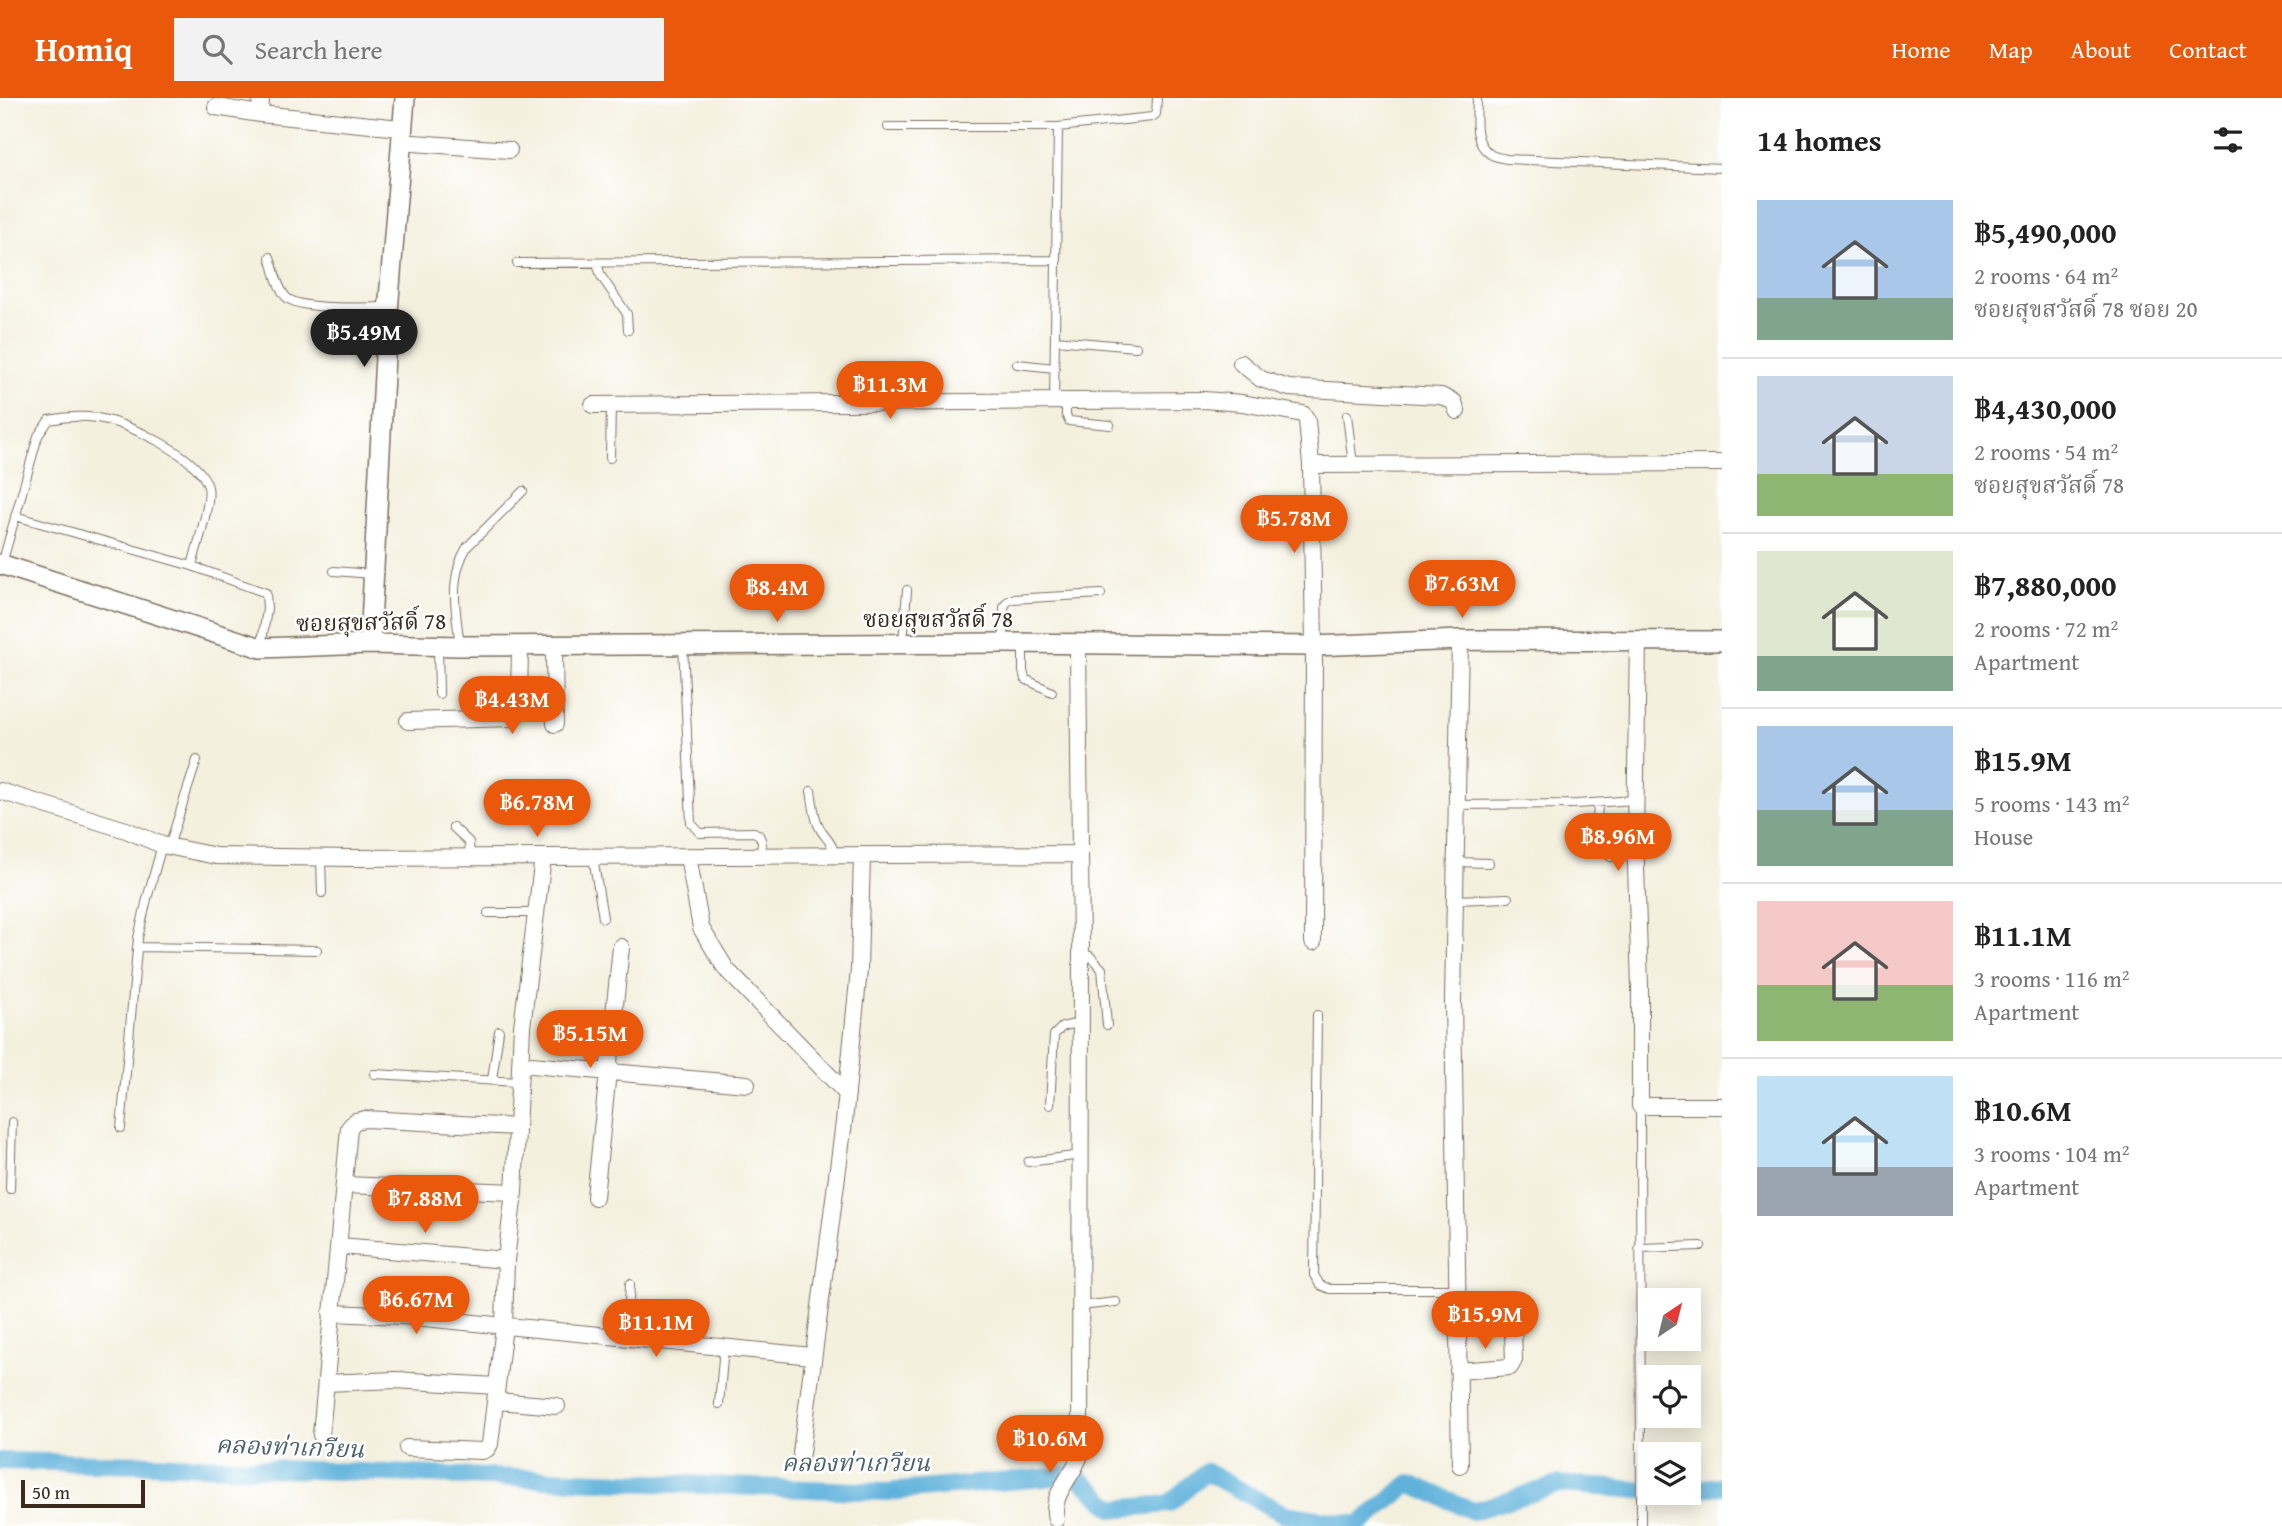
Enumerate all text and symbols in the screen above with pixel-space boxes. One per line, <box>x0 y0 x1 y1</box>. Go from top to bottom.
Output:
search box <box>174 18 664 81</box>
text: Homiq <box>35 25 132 73</box>
icon: search <box>198 30 236 68</box>
text: Search here <box>254 30 383 69</box>
text: Home <box>1892 32 1951 67</box>
text: Map <box>1989 32 2033 67</box>
text: About <box>2071 32 2131 67</box>
text: Contact <box>2169 32 2247 67</box>
text: 14 homes <box>1757 118 1882 162</box>
icon: filters <box>2209 121 2247 159</box>
text: ฿5,490,000 <box>1974 210 2117 254</box>
icon: home <box>1813 228 1897 312</box>
text: 2 rooms · 64 m² <box>1974 259 2118 292</box>
text: ซอยสุขสวัสดิ์ 78 ซอย 20 <box>1974 292 2198 325</box>
pin: ฿5.49M <box>307 310 421 369</box>
text: ฿5.49M <box>327 315 401 348</box>
pin: ฿11.3M <box>833 362 947 421</box>
text: ฿11.3M <box>853 367 927 400</box>
text: ฿4,430,000 <box>1974 386 2117 430</box>
icon: home <box>1813 404 1897 488</box>
text: 2 rooms · 54 m² <box>1974 435 2118 468</box>
text: ซอยสุขสวัสดิ์ 78 <box>1974 468 2124 501</box>
pin: ฿5.78M <box>1237 496 1351 555</box>
text: ฿5.78M <box>1257 501 1331 534</box>
pin: ฿7.63M <box>1405 560 1519 620</box>
text: ฿7,880,000 <box>1974 563 2117 607</box>
pin: ฿8.4M <box>728 564 826 624</box>
text: ฿7.63M <box>1425 566 1499 599</box>
text: ฿8.4M <box>746 570 808 603</box>
icon: home <box>1813 579 1897 663</box>
street label: ซอยสุขสวัสดิ์ 78 <box>863 602 1013 635</box>
street label: ซอยสุขสวัสดิ์ 78 <box>296 604 446 639</box>
text: 2 rooms · 72 m² <box>1974 612 2118 645</box>
text: Apartment <box>1974 645 2079 678</box>
pin: ฿4.43M <box>455 676 569 736</box>
text: ฿4.43M <box>475 682 549 715</box>
text: ฿15.9M <box>1974 738 2072 782</box>
icon: home <box>1813 754 1897 838</box>
pin: ฿6.78M <box>480 780 594 839</box>
text: ฿6.78M <box>500 785 574 818</box>
text: 5 rooms · 143 m² <box>1974 787 2129 820</box>
pin: ฿8.96M <box>1561 814 1675 873</box>
text: ฿8.96M <box>1581 819 1655 852</box>
text: House <box>1974 820 2033 853</box>
text: ฿11.1M <box>1974 913 2072 957</box>
icon: home <box>1813 929 1897 1013</box>
text: 3 rooms · 116 m² <box>1974 962 2129 995</box>
text: Apartment <box>1974 995 2079 1028</box>
pin: ฿5.15M <box>533 1010 647 1070</box>
text: ฿5.15M <box>553 1016 627 1049</box>
text: ฿10.6M <box>1974 1088 2072 1132</box>
icon: home <box>1813 1104 1897 1188</box>
text: 3 rooms · 104 m² <box>1974 1137 2129 1170</box>
text: Apartment <box>1974 1170 2079 1203</box>
pin: ฿7.88M <box>368 1176 482 1235</box>
text: ฿7.88M <box>388 1181 462 1214</box>
pin: ฿6.67M <box>359 1276 473 1336</box>
text: ฿6.67M <box>379 1282 453 1315</box>
north arrow <box>1638 1288 1701 1351</box>
map controls <box>1638 1288 1701 1505</box>
pin: ฿15.9M <box>1428 1292 1542 1351</box>
text: ฿15.9M <box>1448 1297 1522 1330</box>
pin: ฿11.1M <box>599 1300 713 1359</box>
text: ฿11.1M <box>619 1305 693 1338</box>
button: locate <box>1638 1365 1701 1428</box>
pin: ฿10.6M <box>993 1416 1107 1475</box>
text: ฿10.6M <box>1013 1421 1087 1454</box>
water label: คลองท่าเกวียน <box>215 1426 365 1467</box>
button: layers <box>1638 1442 1701 1505</box>
water label: คลองท่าเกวียน <box>782 1445 930 1480</box>
scale bar <box>21 1477 145 1509</box>
text: 50 m <box>32 1478 70 1506</box>

